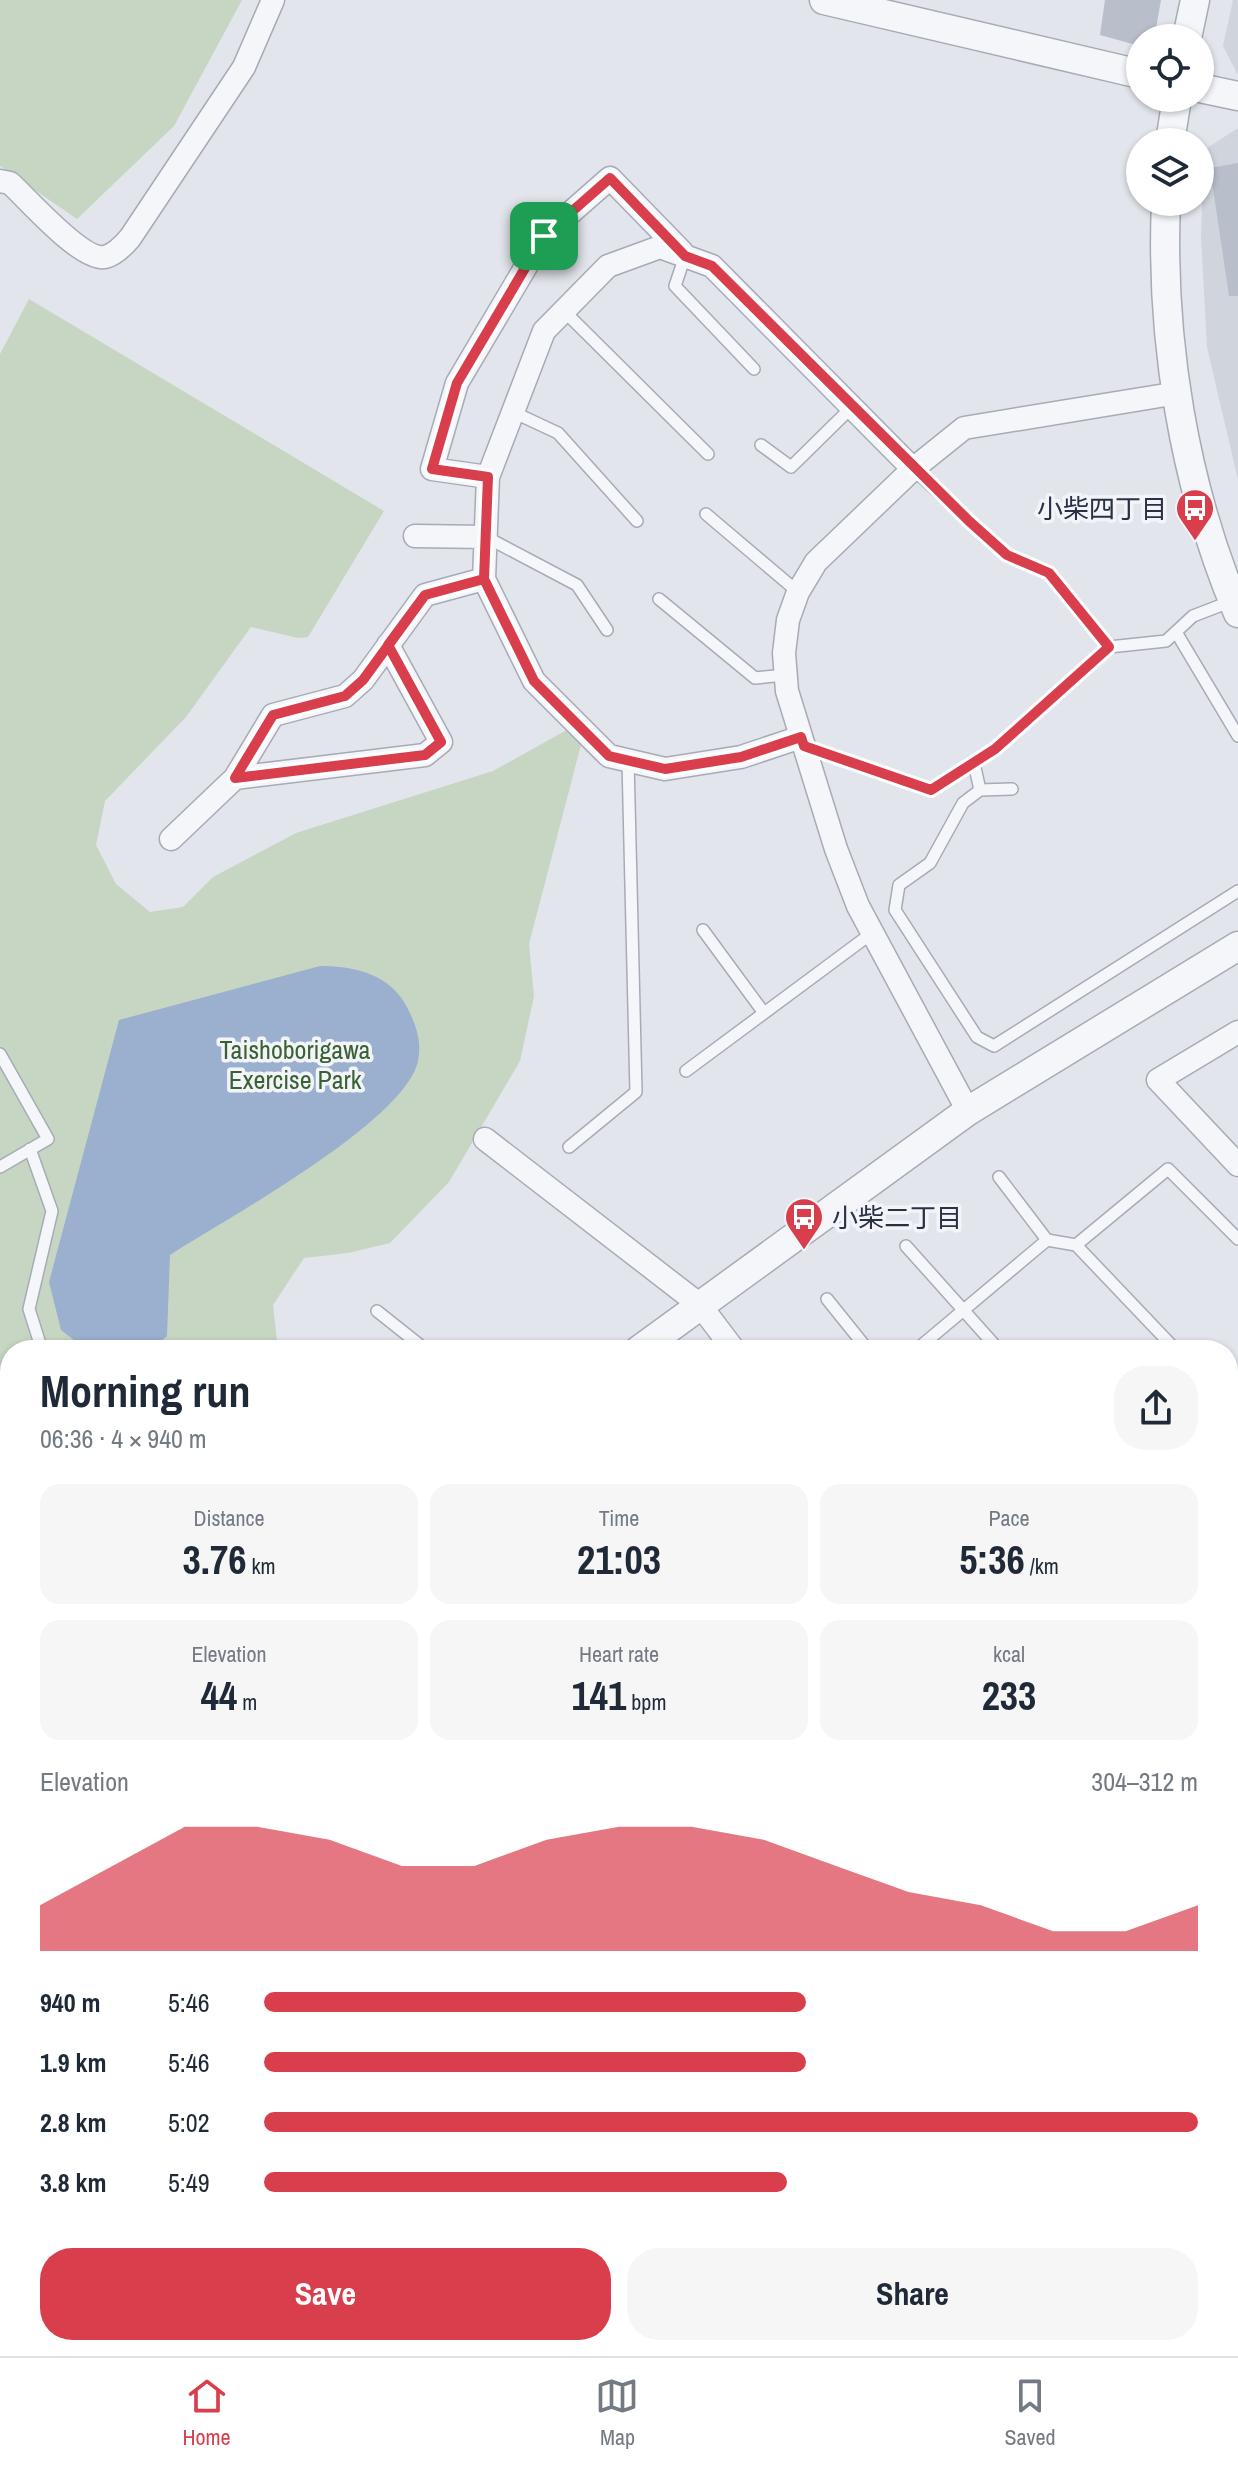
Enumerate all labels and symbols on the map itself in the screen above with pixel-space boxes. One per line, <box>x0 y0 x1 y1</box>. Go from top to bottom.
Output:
pin <box>510 202 578 270</box>
bus stop icon: 小柴四丁目 <box>1174 487 1216 542</box>
place label: 小柴四丁目 <box>1037 491 1167 526</box>
park label: Taishoborigawa Exercise Park <box>220 1032 371 1097</box>
bus stop icon: 小柴二丁目 <box>783 1196 825 1251</box>
place label: 小柴二丁目 <box>832 1200 962 1235</box>

